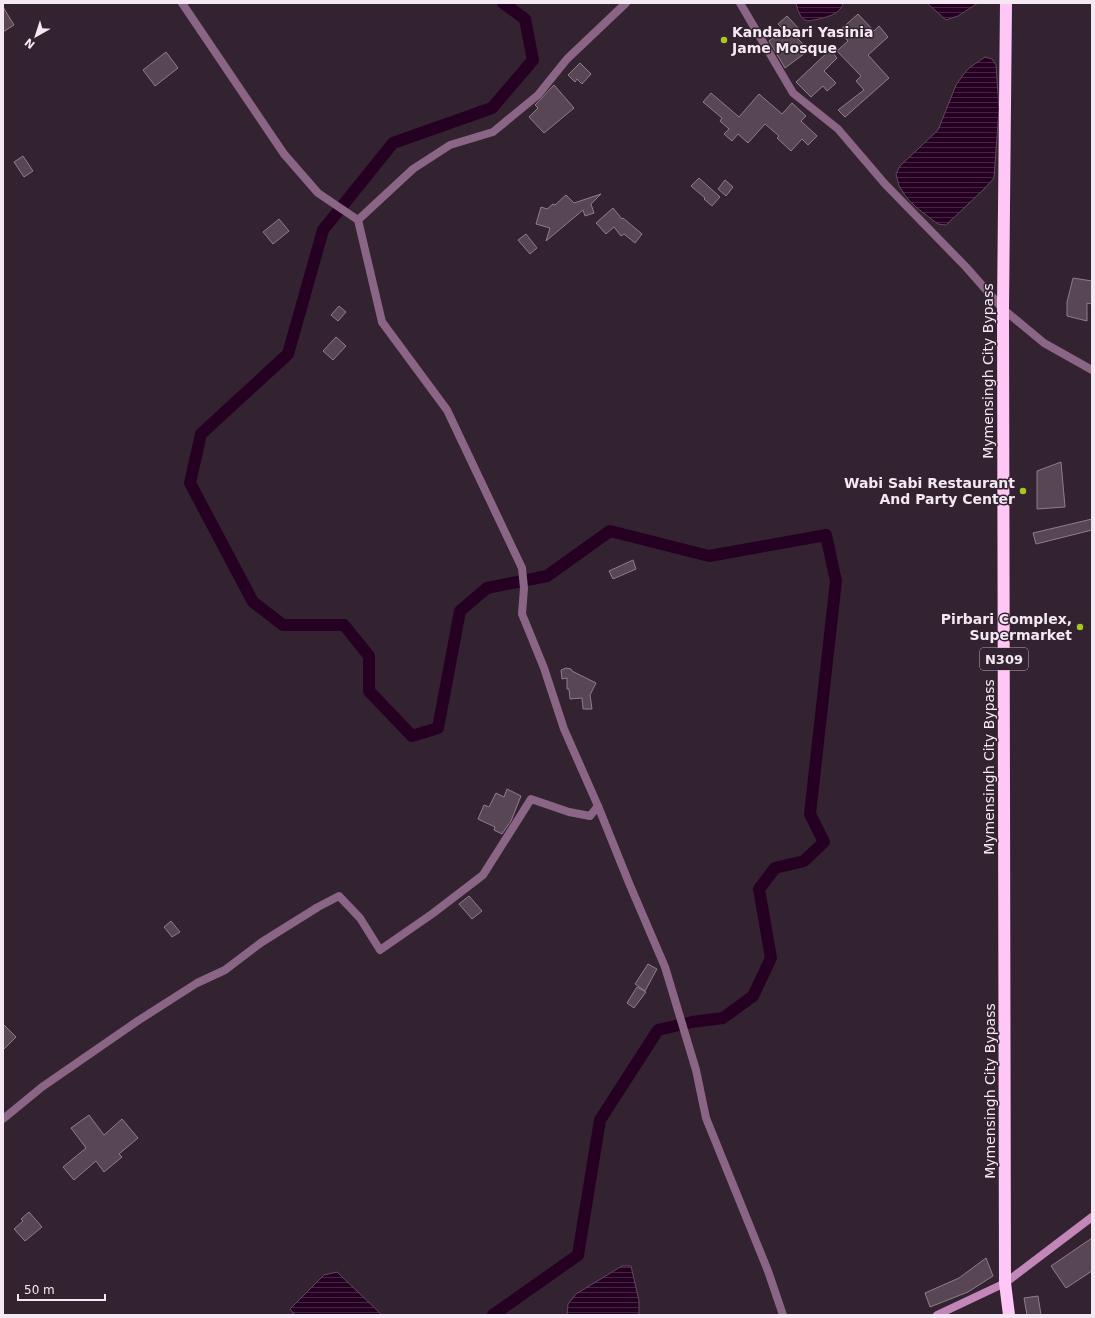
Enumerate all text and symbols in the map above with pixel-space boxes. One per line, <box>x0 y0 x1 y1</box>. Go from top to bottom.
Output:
north arrow <box>16 16 56 56</box>
place label: Kandabari Yasinia Jame Mosque <box>731 24 873 56</box>
text: N <box>22 35 38 51</box>
marker: Kandabari Yasinia Jame Mosque <box>719 35 729 45</box>
street label: Mymensingh City Bypass <box>980 283 996 459</box>
place label: Wabi Sabi Restaurant And Party Center <box>844 475 1015 507</box>
marker: Wabi Sabi Restaurant And Party Center <box>1018 486 1028 496</box>
place label: Pirbari Complex, Supermarket <box>941 611 1072 643</box>
marker: Pirbari Complex, Supermarket <box>1075 622 1085 632</box>
road number: N309 <box>980 648 1028 670</box>
street label: Mymensingh City Bypass <box>981 679 997 855</box>
street label: Mymensingh City Bypass <box>982 1003 998 1179</box>
scale bar <box>18 1276 105 1302</box>
text: 50 m <box>24 1283 55 1297</box>

